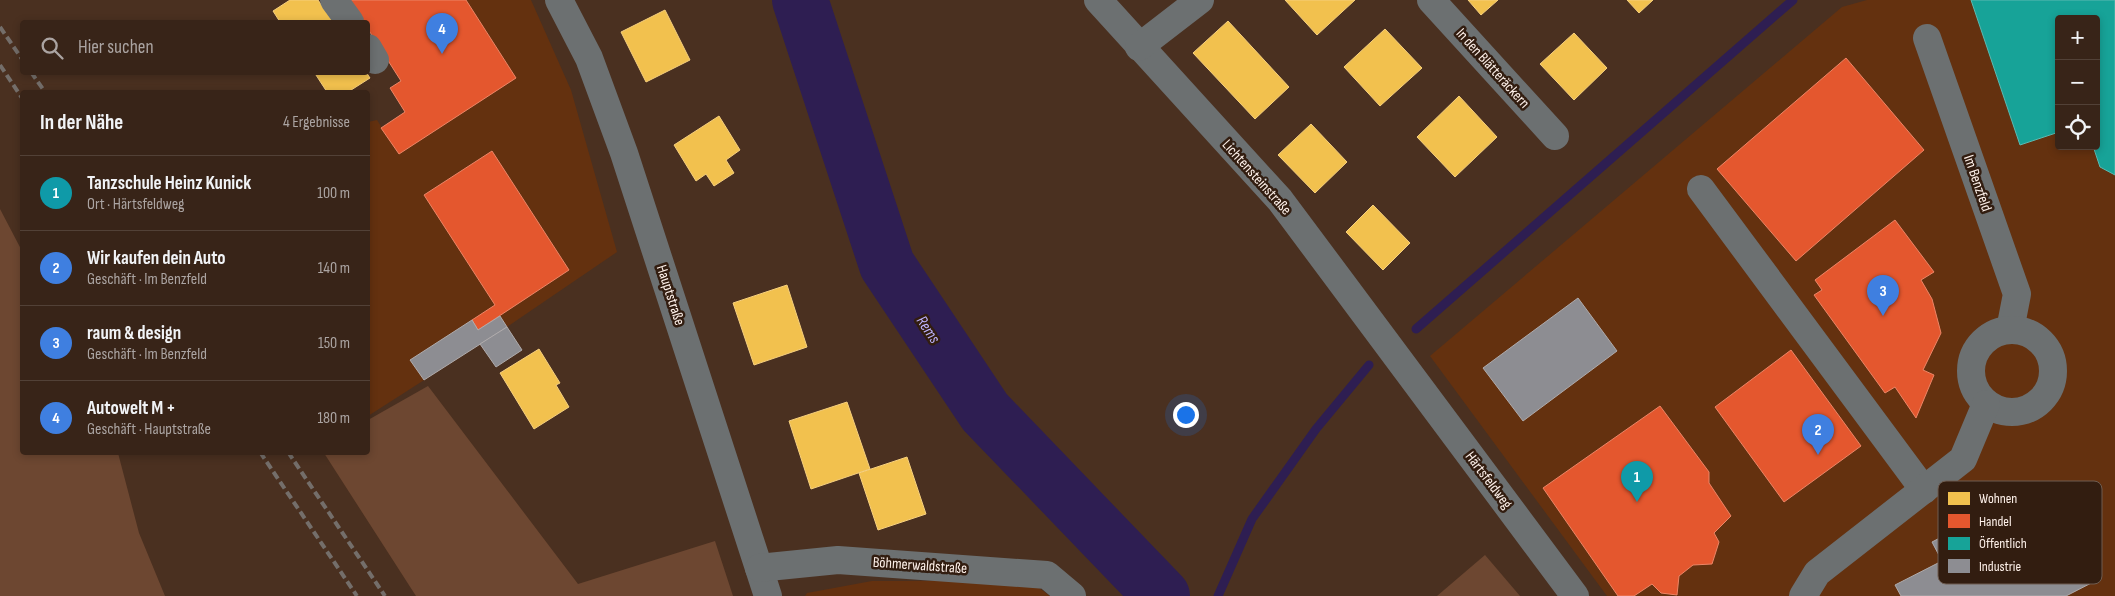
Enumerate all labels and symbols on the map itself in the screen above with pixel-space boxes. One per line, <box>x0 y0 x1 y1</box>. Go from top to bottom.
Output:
pin: 4 <box>426 13 458 54</box>
street label: In den Blätteräckern <box>1452 24 1534 112</box>
street label: Lichtensteinstraße <box>1218 136 1295 219</box>
street label: Im Benzfeld <box>1959 152 1996 214</box>
street label: Hauptstraße <box>652 263 689 328</box>
pin: 3 <box>1867 275 1899 316</box>
water label: Rems <box>912 313 944 347</box>
your location <box>1173 402 1199 428</box>
pin: 2 <box>1802 414 1834 455</box>
street label: Härtsfeldweg <box>1461 448 1516 513</box>
pin: 1 <box>1621 461 1653 502</box>
legend <box>1938 481 2102 584</box>
text: Wohnen <box>1979 490 2017 507</box>
text: Handel <box>1979 513 2012 530</box>
text: Öffentlich <box>1979 535 2027 552</box>
street label: Böhmerwaldstraße <box>872 553 968 578</box>
text: Industrie <box>1979 558 2021 575</box>

